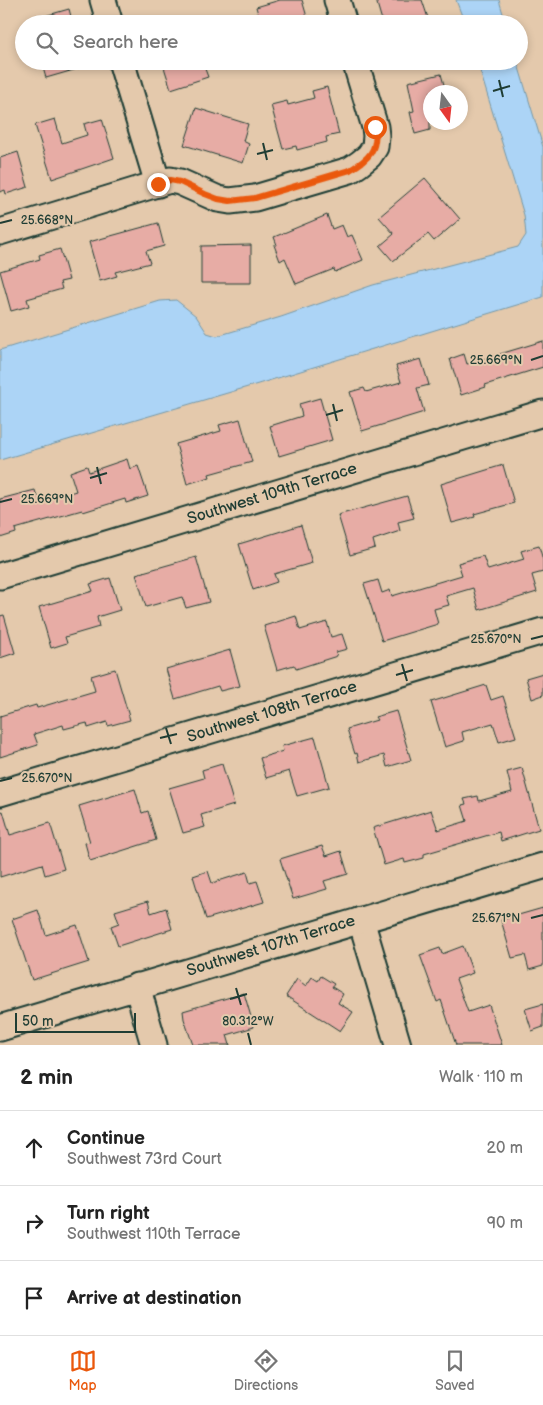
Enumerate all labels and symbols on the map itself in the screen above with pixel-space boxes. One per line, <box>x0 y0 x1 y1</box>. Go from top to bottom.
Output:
north arrow <box>423 85 468 130</box>
route start <box>364 116 387 139</box>
route end <box>147 173 170 196</box>
text: 25.668°N <box>21 213 73 228</box>
text: 25.669°N <box>470 353 522 368</box>
street label: Southwest 109th Terrace <box>185 459 360 529</box>
text: 25.669°N <box>21 492 73 507</box>
text: 25.670°N <box>470 632 522 647</box>
street label: Southwest 108th Terrace <box>185 677 360 747</box>
text: 25.670°N <box>21 771 73 786</box>
street label: Southwest 107th Terrace <box>184 911 358 981</box>
text: 25.671°N <box>472 911 520 926</box>
scale bar <box>15 1010 136 1033</box>
text: 80.312°W <box>222 1014 274 1029</box>

